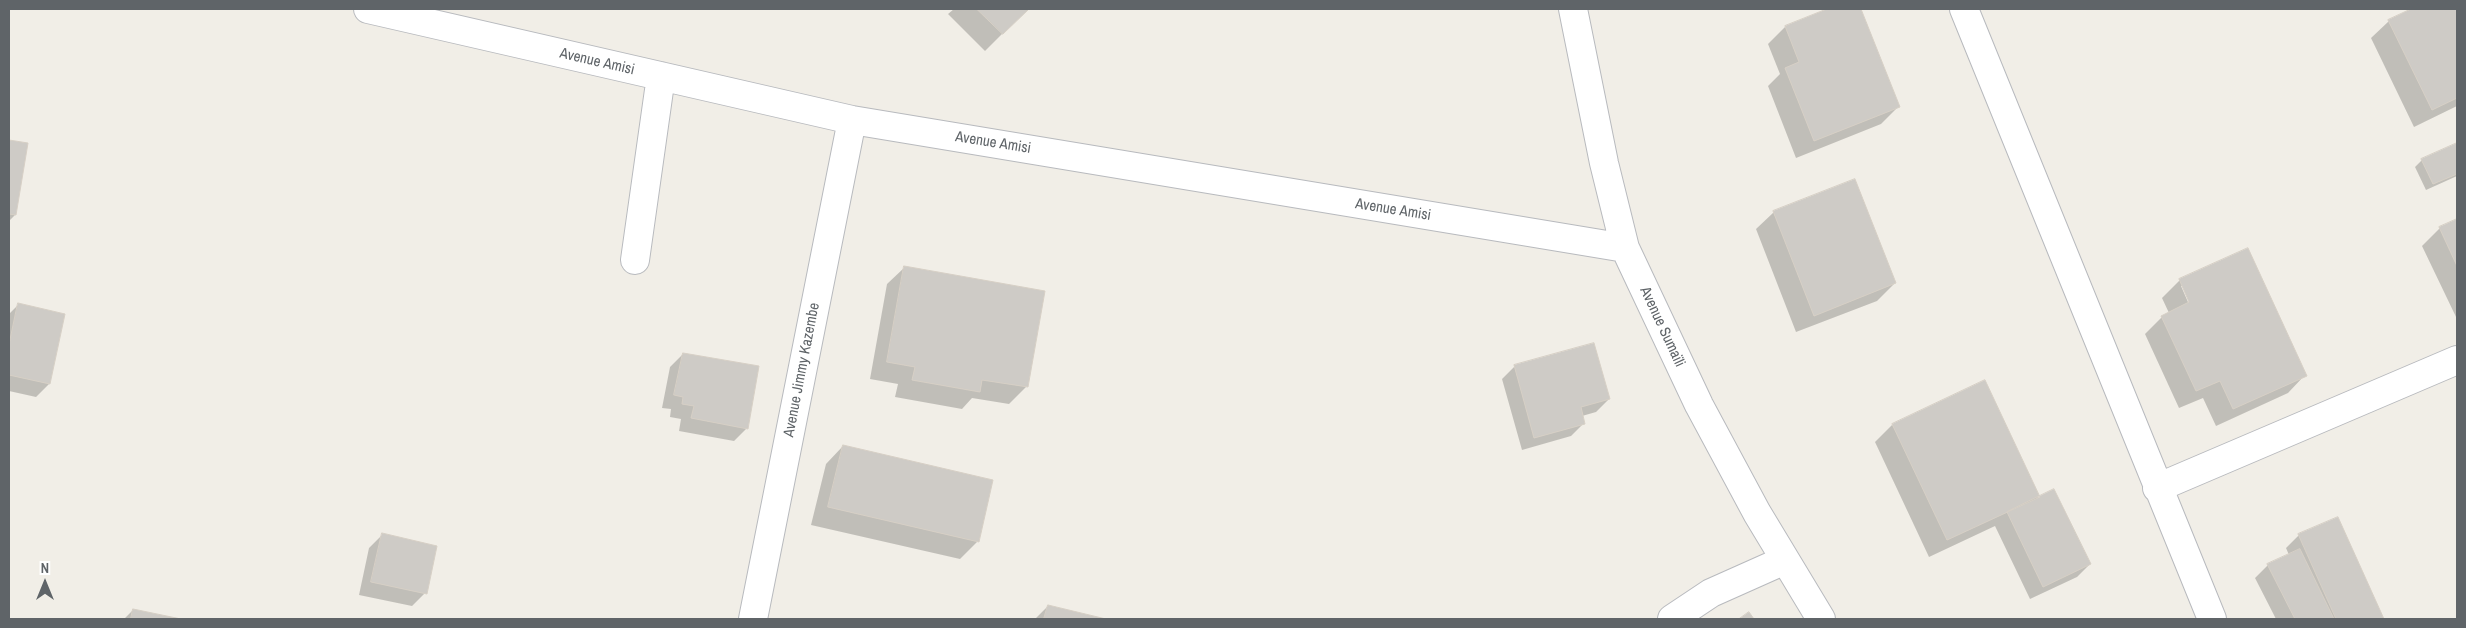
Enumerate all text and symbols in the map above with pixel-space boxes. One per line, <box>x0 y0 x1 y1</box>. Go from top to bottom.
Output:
street label: Avenue Amisi <box>558 45 636 79</box>
street label: Avenue Amisi <box>954 128 1032 158</box>
street label: Avenue Amisi <box>1354 195 1432 225</box>
street label: Avenue Sumaïli <box>1636 284 1688 370</box>
street label: Avenue Jimmy Kazembe <box>780 301 824 439</box>
north arrow <box>20 558 70 608</box>
text: N <box>41 559 49 577</box>

